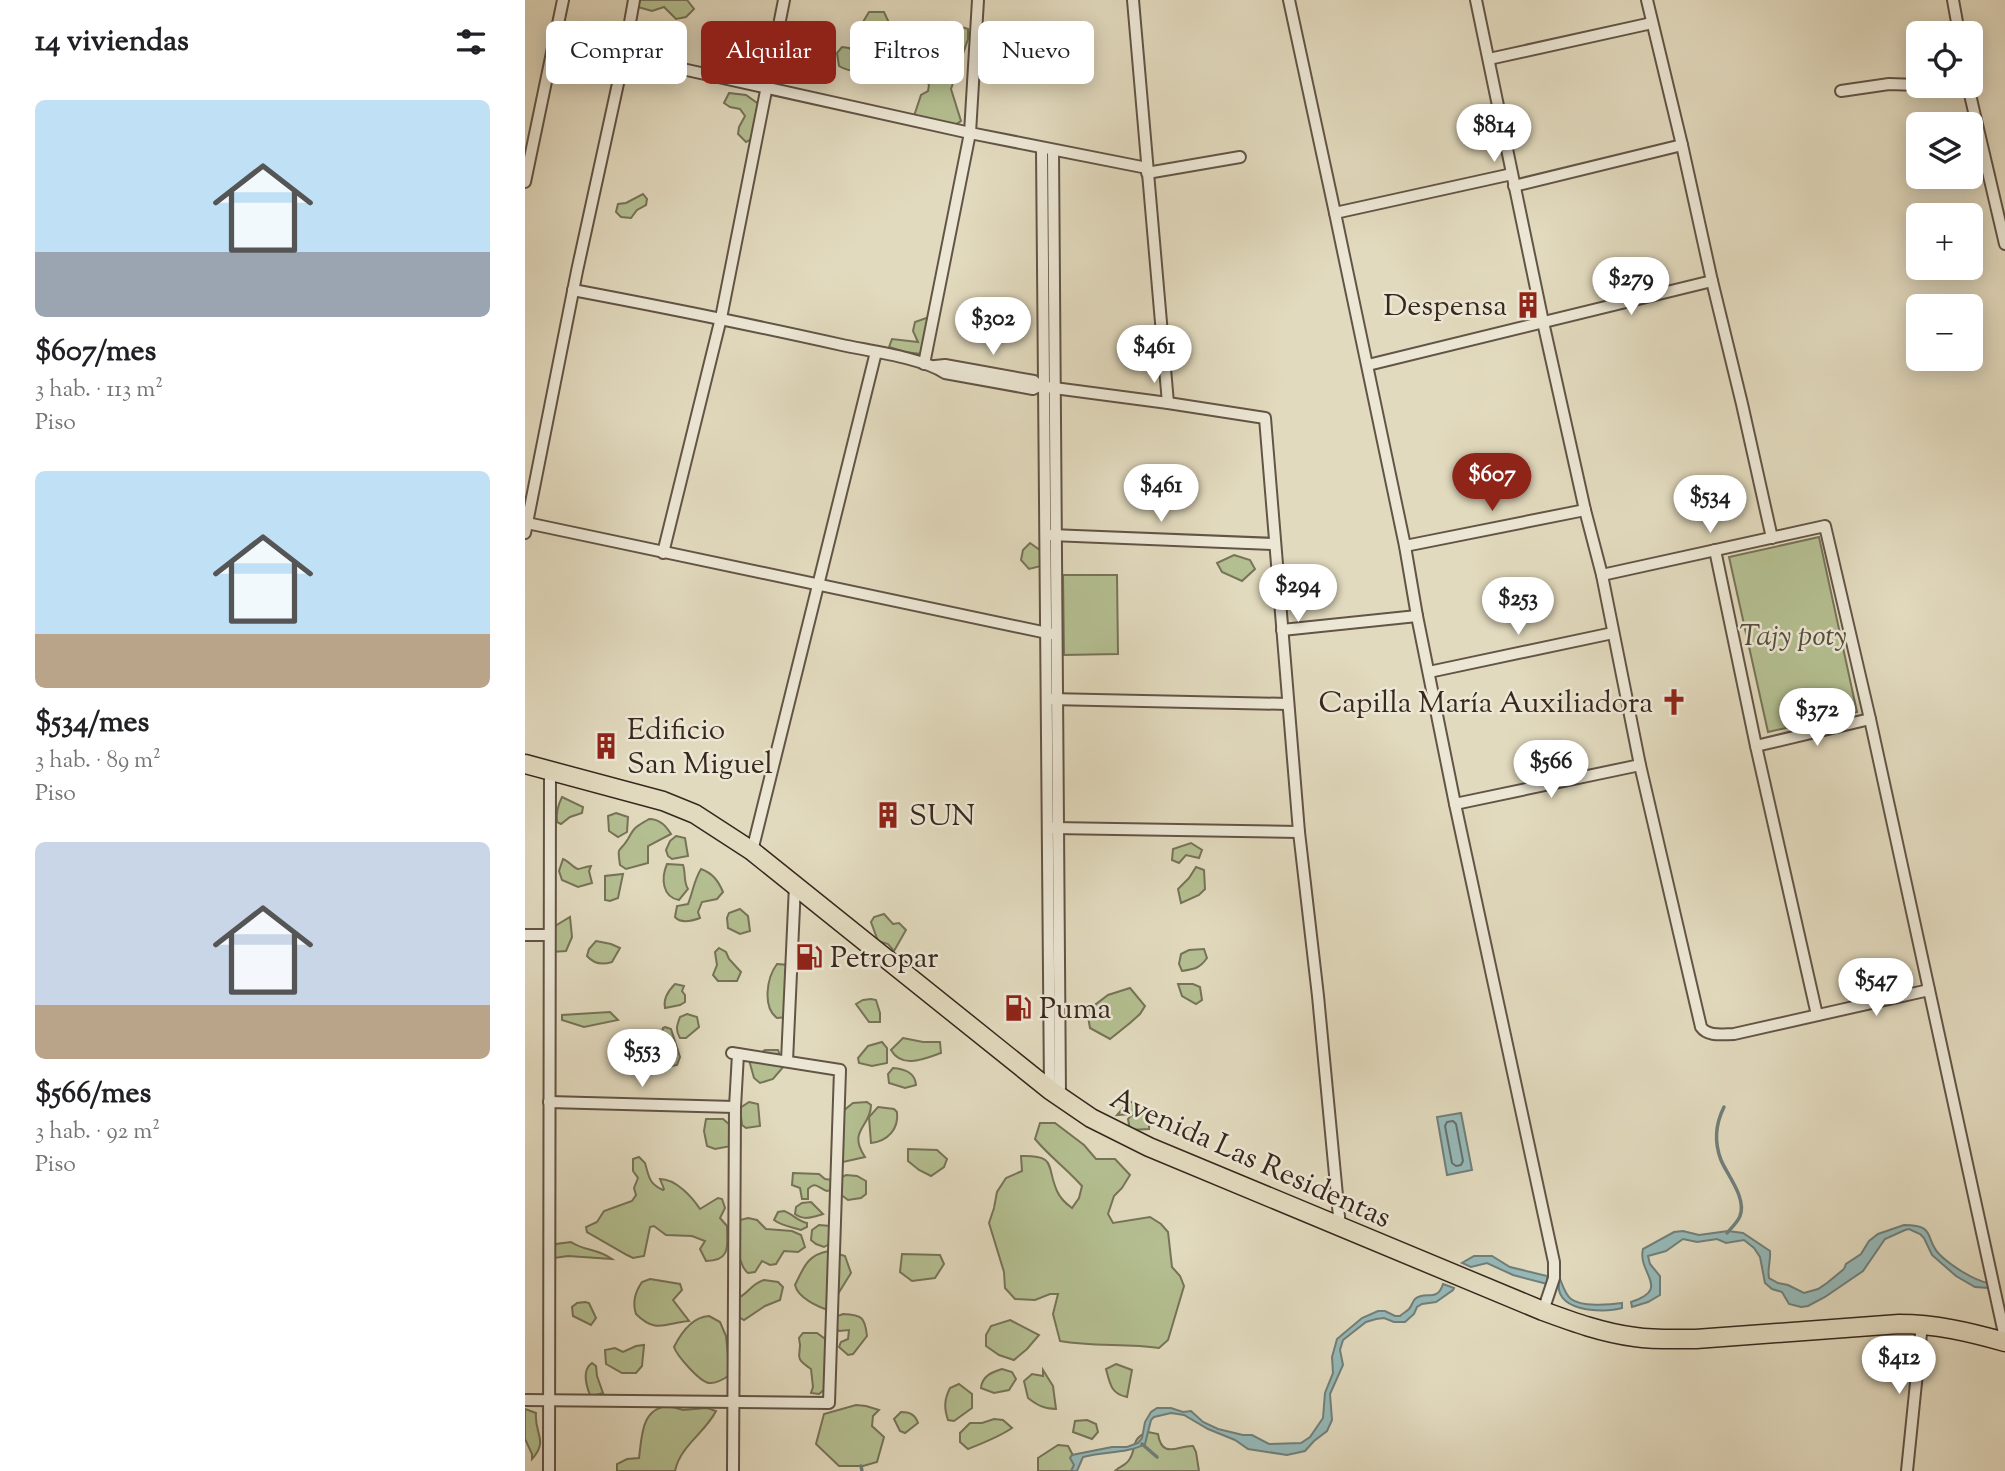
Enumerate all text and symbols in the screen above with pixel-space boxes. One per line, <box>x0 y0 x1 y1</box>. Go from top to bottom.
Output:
text: 14 viviendas <box>35 21 189 64</box>
chip: Comprar <box>546 21 687 84</box>
chip: Alquilar <box>701 21 836 84</box>
chip: Filtros <box>850 21 964 84</box>
chip: Nuevo <box>978 21 1094 84</box>
map controls <box>1906 21 1983 371</box>
button: locate <box>1906 21 1983 98</box>
icon: filters <box>452 23 490 61</box>
pin: $814 <box>1453 104 1535 164</box>
text: $814 <box>1472 110 1516 143</box>
button: layers <box>1906 112 1983 189</box>
icon: home <box>200 145 326 271</box>
button: + <box>1906 203 1983 280</box>
pin: $279 <box>1590 258 1672 317</box>
text: $279 <box>1608 263 1654 296</box>
place label: Despensa <box>1383 286 1507 329</box>
building icon: Despensa <box>1513 290 1543 320</box>
button: − <box>1906 294 1983 371</box>
pin: $302 <box>952 298 1034 357</box>
text: $302 <box>971 303 1015 336</box>
pin: $461 <box>1113 326 1195 385</box>
text: $607/mes <box>35 331 156 374</box>
text: $461 <box>1133 331 1175 364</box>
text: 3 hab. · 113 m² <box>35 374 163 407</box>
text: Piso <box>35 407 76 440</box>
pin: $607 <box>1451 454 1533 513</box>
text: $607 <box>1468 459 1516 492</box>
pin: $461 <box>1120 464 1202 524</box>
text: $461 <box>1140 470 1182 503</box>
pin: $534 <box>1669 476 1751 535</box>
text: $534 <box>1689 481 1731 514</box>
icon: home <box>200 516 326 642</box>
pin: $294 <box>1257 564 1339 624</box>
text: $294 <box>1275 570 1321 603</box>
pin: $253 <box>1477 578 1559 637</box>
text: $253 <box>1498 583 1538 616</box>
park label: Tajy poty <box>1739 616 1847 659</box>
place label: Capilla María Auxiliadora <box>1319 683 1653 726</box>
church icon: Capilla María Auxiliadora <box>1659 687 1689 717</box>
pin: $372 <box>1776 688 1858 748</box>
text: $372 <box>1795 694 1839 727</box>
text: $534/mes <box>35 702 149 745</box>
place label: Edificio San Miguel <box>627 710 773 787</box>
building icon: Edificio San Miguel <box>591 731 621 761</box>
pin: $566 <box>1510 740 1592 800</box>
text: 3 hab. · 89 m² <box>35 745 161 778</box>
text: $566 <box>1530 746 1573 779</box>
text: Piso <box>35 778 76 811</box>
place label: SUN <box>909 796 975 839</box>
building icon: SUN <box>873 800 903 830</box>
icon: home <box>200 887 326 1013</box>
place label: Petropar <box>830 938 938 981</box>
fuel station icon: Petropar <box>794 942 824 972</box>
pin: $547 <box>1835 958 1917 1018</box>
text: $547 <box>1854 964 1898 997</box>
place label: Puma <box>1039 989 1112 1032</box>
fuel station icon: Puma <box>1003 993 1033 1023</box>
pin: $553 <box>601 1030 683 1089</box>
text: $553 <box>623 1035 661 1068</box>
text: $566/mes <box>35 1073 151 1116</box>
street label: Avenida Las Residentas <box>1103 1078 1397 1241</box>
text: 3 hab. · 92 m² <box>35 1116 160 1149</box>
text: Piso <box>35 1149 76 1182</box>
pin: $412 <box>1858 1336 1940 1396</box>
text: $412 <box>1878 1342 1920 1375</box>

